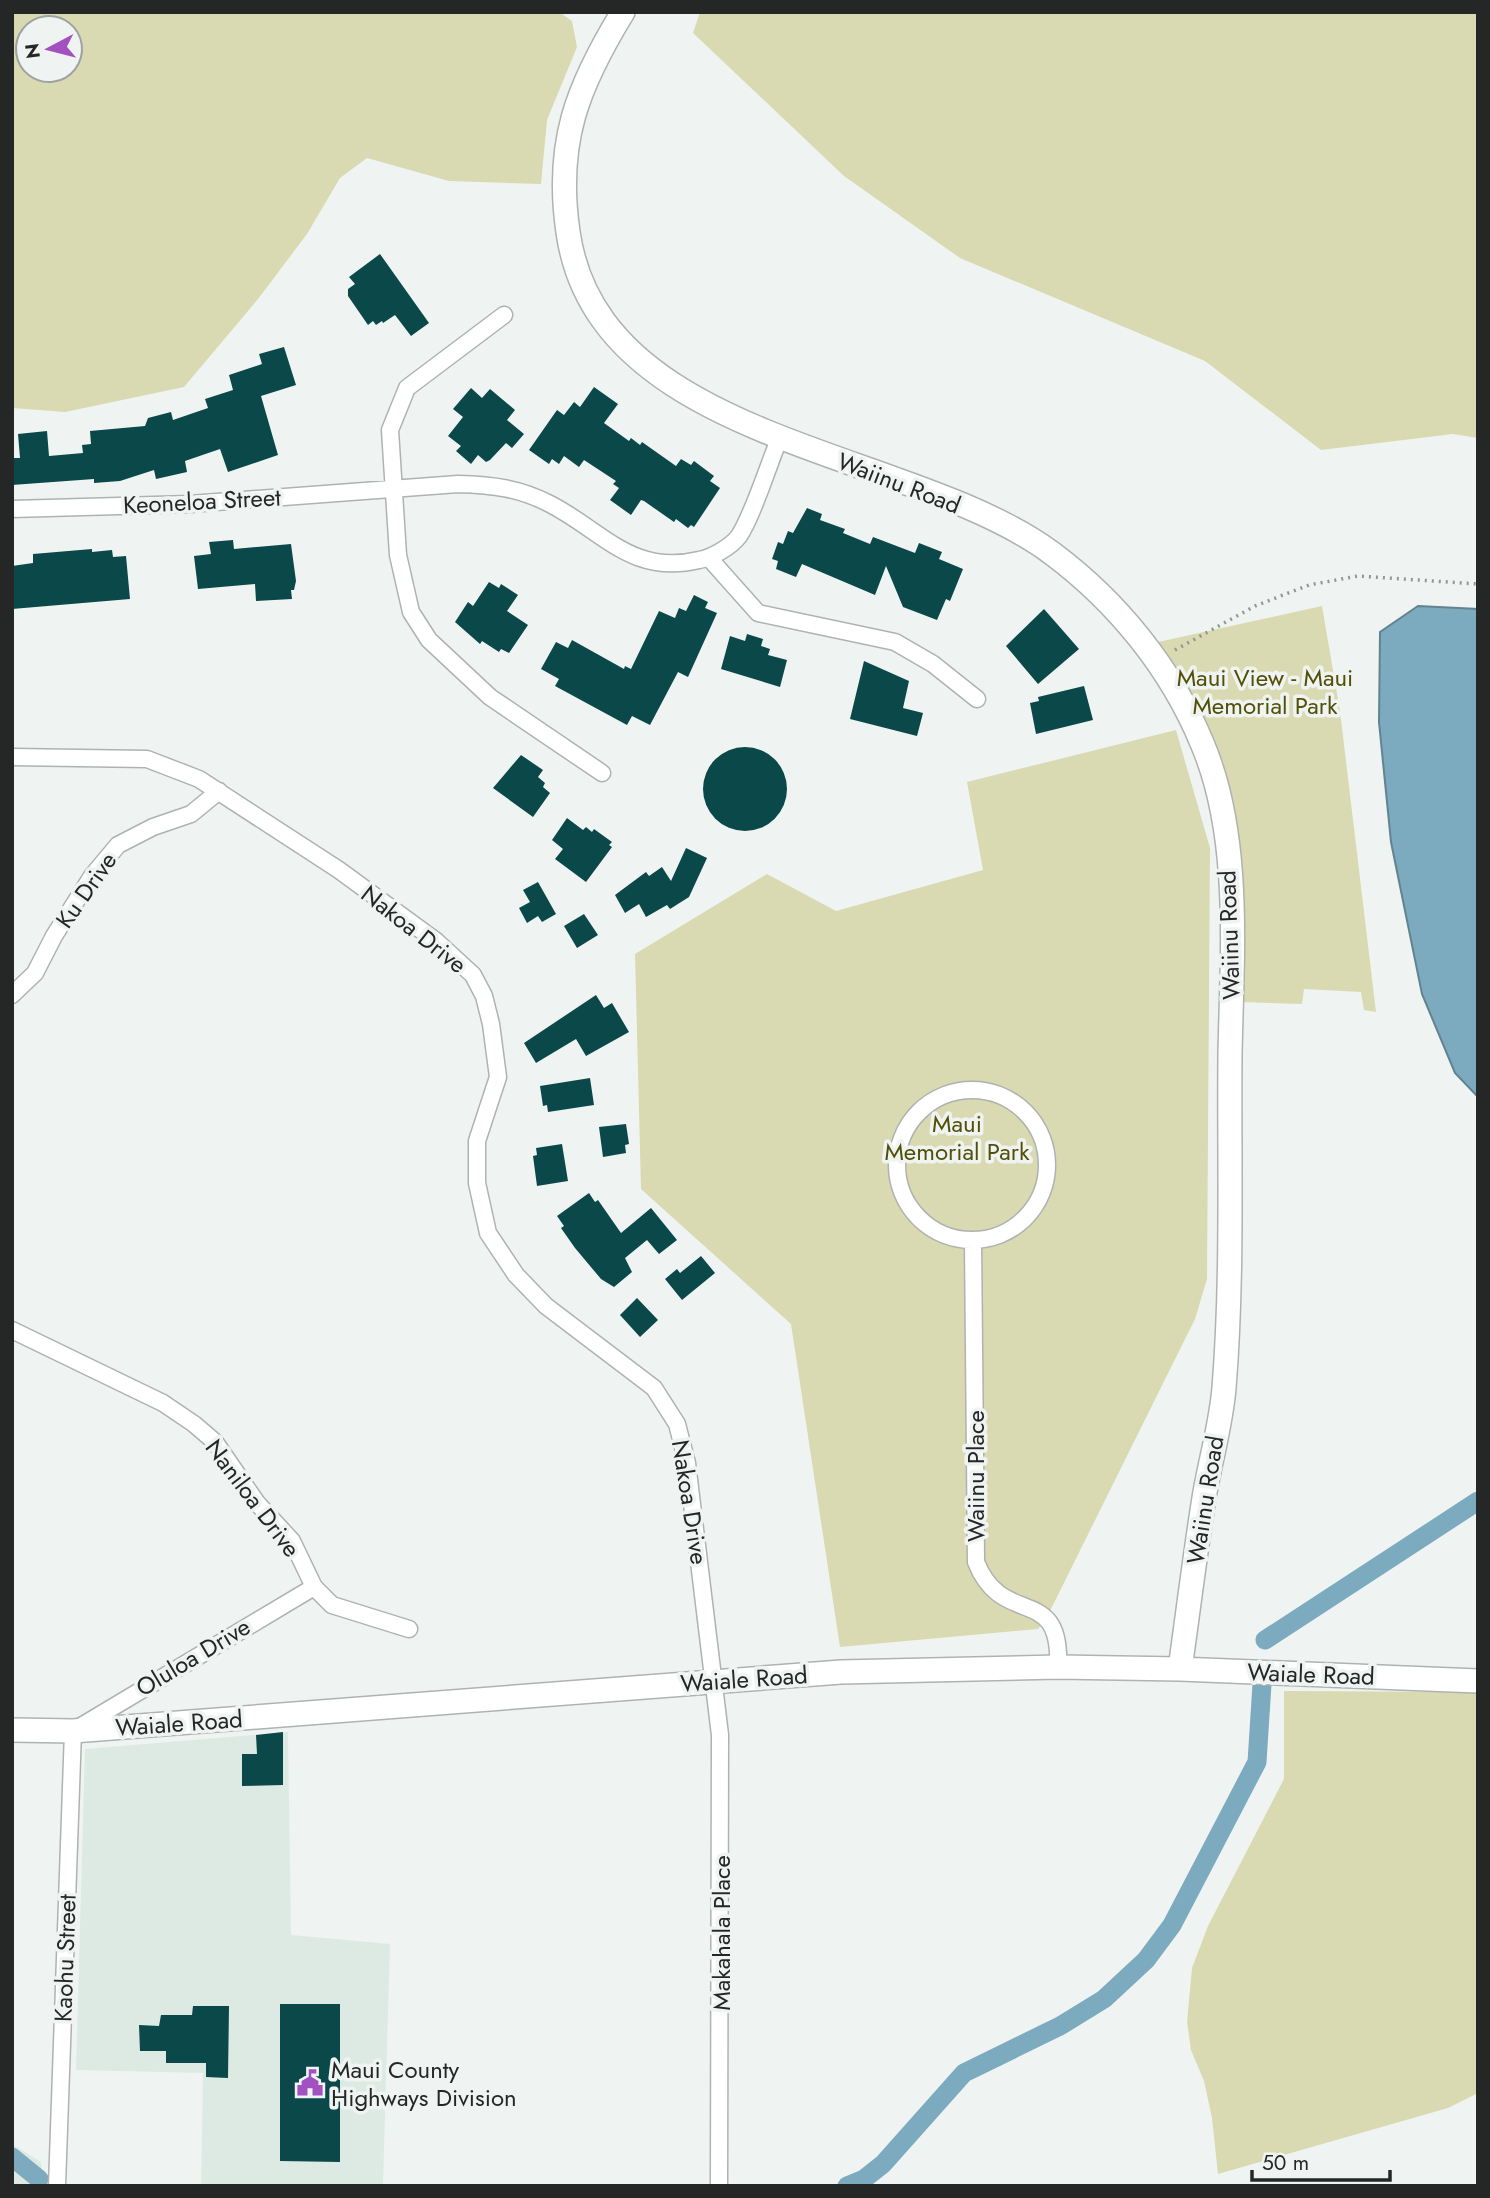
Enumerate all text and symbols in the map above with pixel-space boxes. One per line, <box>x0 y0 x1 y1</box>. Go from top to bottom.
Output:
north arrow <box>14 14 84 84</box>
text: N <box>18 42 47 60</box>
street label: Waiinu Road <box>832 443 966 523</box>
street label: Keoneloa Street <box>122 479 282 523</box>
park label: Maui View - Maui Memorial Park <box>1177 660 1353 723</box>
street label: Ku Drive <box>47 845 125 935</box>
street label: Waiinu Road <box>1209 870 1249 1000</box>
street label: Nakoa Drive <box>354 877 474 981</box>
park label: Maui Memorial Park <box>884 1106 1030 1169</box>
street label: Waiinu Place <box>958 1410 993 1542</box>
street label: Naniloa Drive <box>197 1432 309 1564</box>
street label: Waiinu Road <box>1178 1433 1232 1567</box>
street label: Nakoa Drive <box>663 1437 717 1567</box>
street label: Oluloa Drive <box>129 1609 257 1705</box>
street label: Waiale Road <box>1247 1654 1375 1694</box>
street label: Waiale Road <box>679 1657 809 1701</box>
street label: Waiale Road <box>114 1701 244 1745</box>
street label: Makahala Place <box>704 1855 739 2011</box>
street label: Kaohu Street <box>45 1893 85 2023</box>
place label: Maui County Highways Division <box>331 2052 517 2115</box>
public building icon: Maui County Highways Division <box>295 2068 325 2098</box>
scale bar <box>1252 2138 1390 2182</box>
text: 50 m <box>1262 2148 1309 2178</box>

